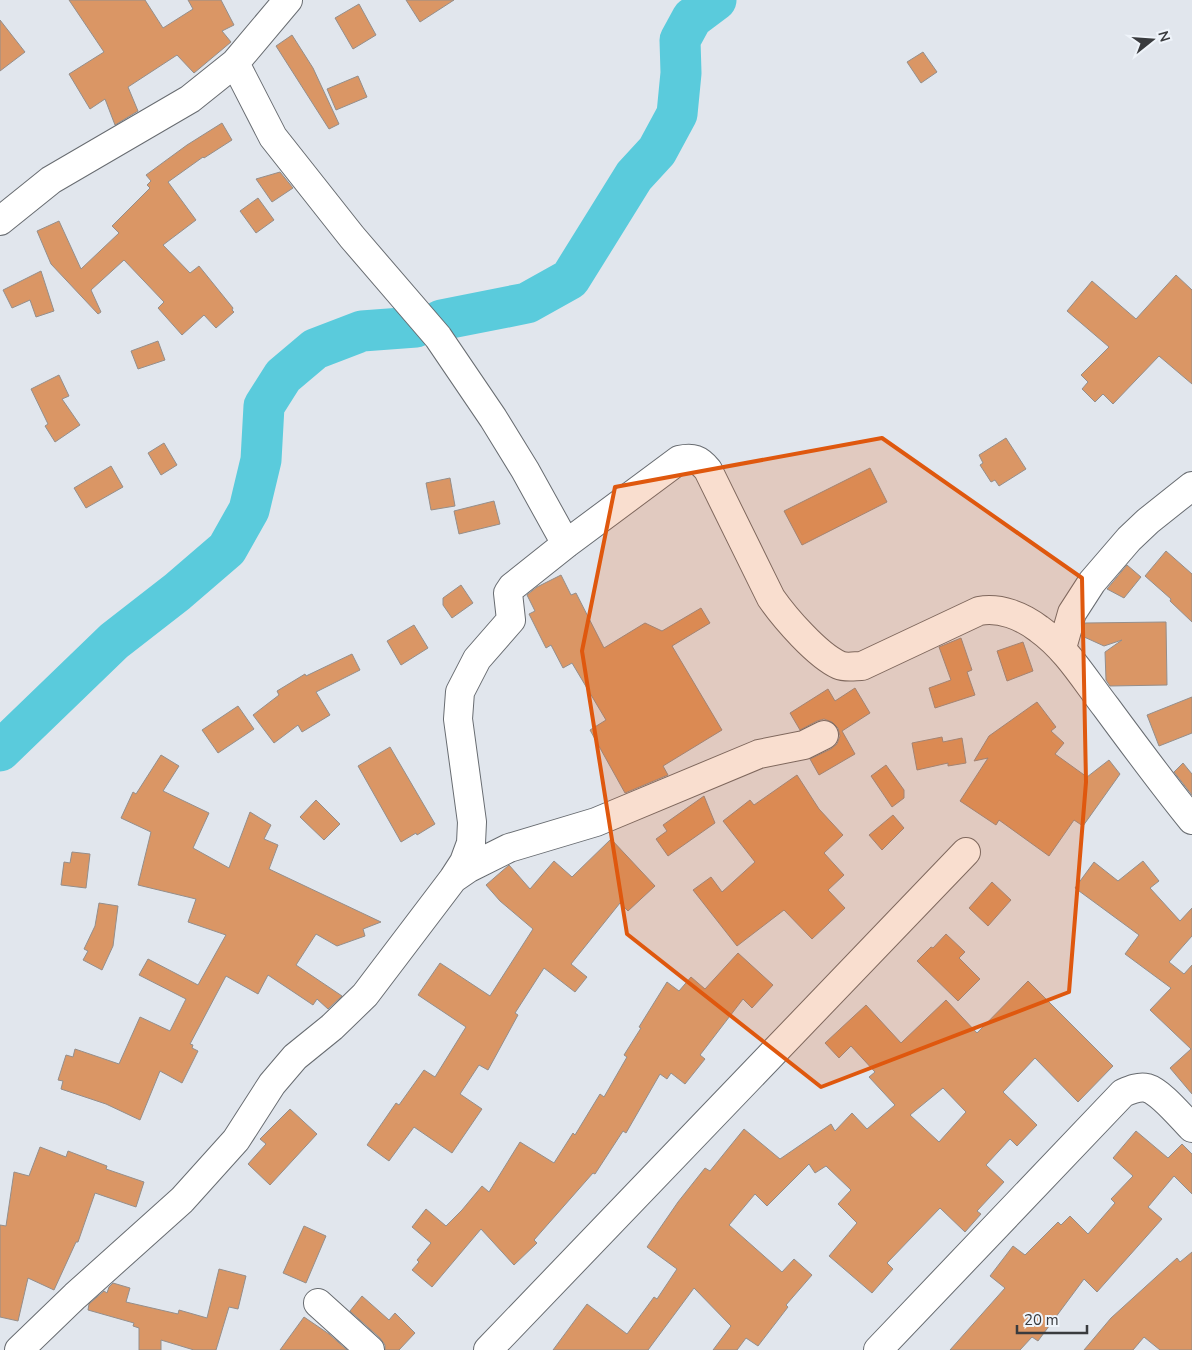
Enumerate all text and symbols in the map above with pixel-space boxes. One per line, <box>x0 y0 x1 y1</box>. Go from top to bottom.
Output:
north arrow <box>1127 15 1177 65</box>
text: N <box>1153 29 1175 44</box>
scale bar <box>1017 1302 1087 1334</box>
text: 20 m <box>1024 1310 1059 1330</box>

